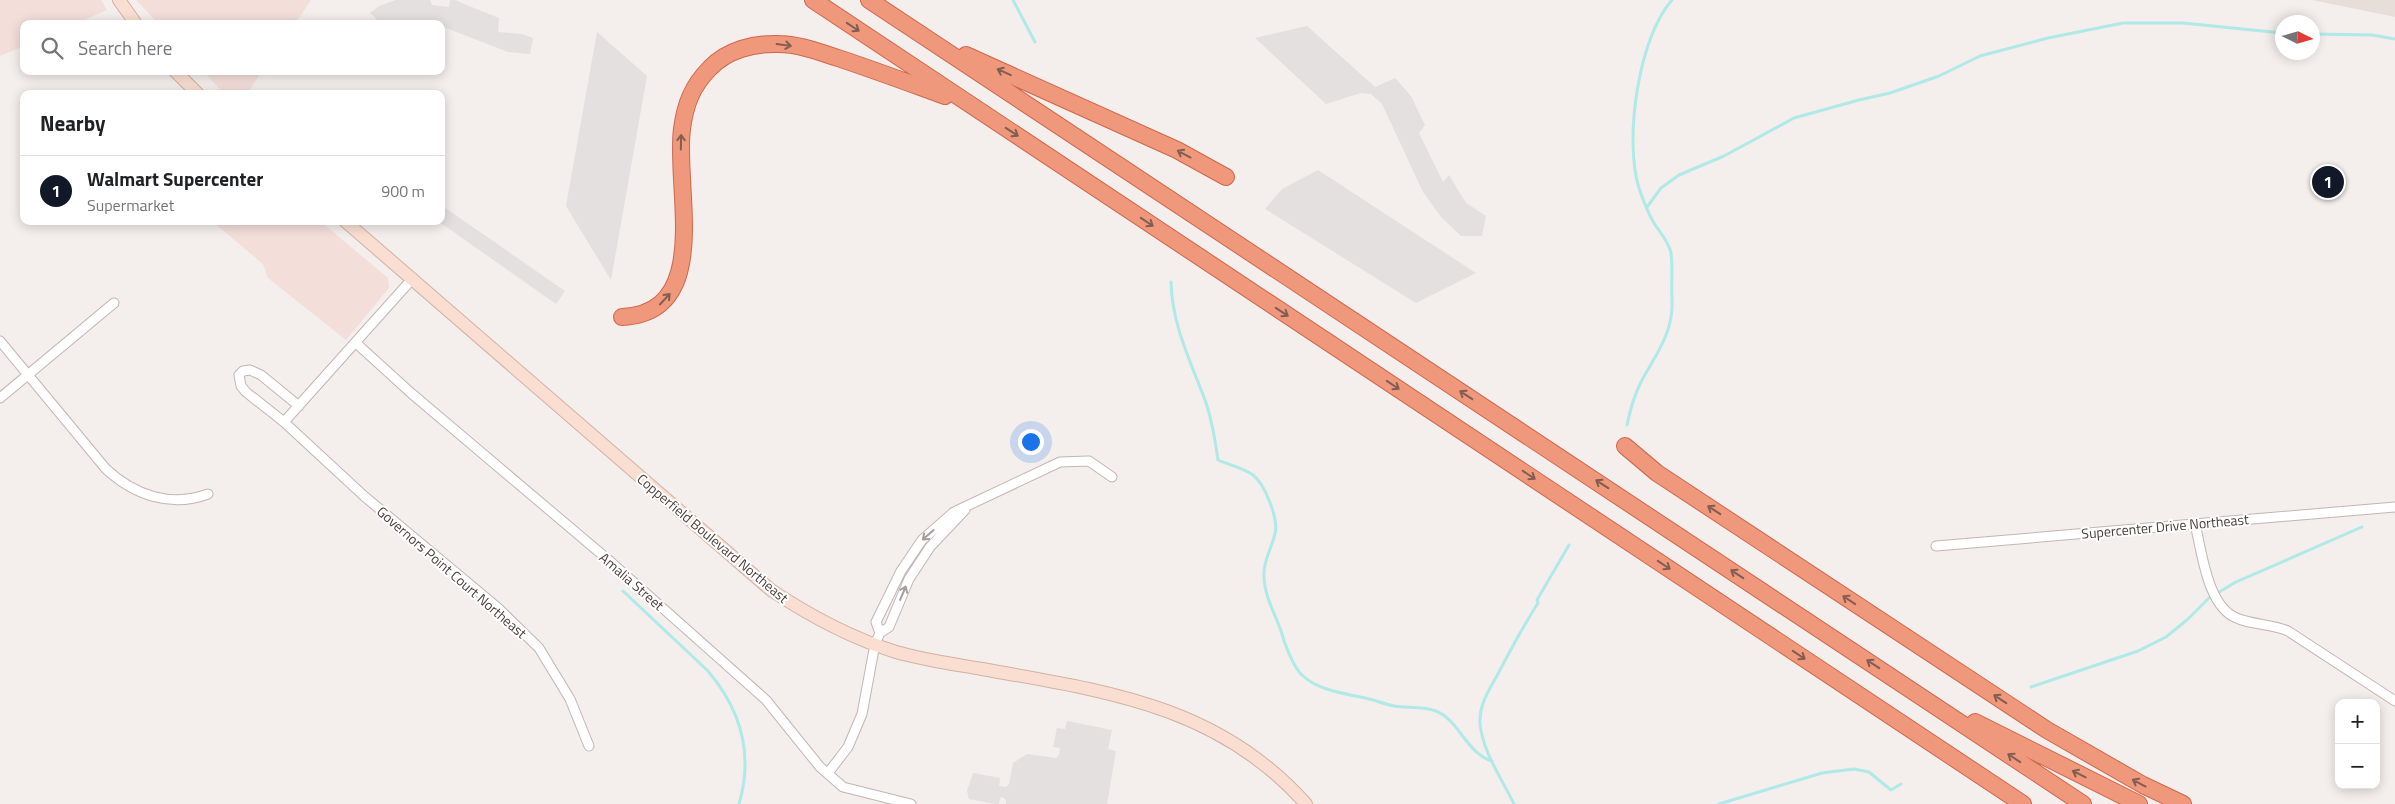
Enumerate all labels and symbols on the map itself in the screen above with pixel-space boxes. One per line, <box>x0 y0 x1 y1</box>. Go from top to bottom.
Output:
north arrow <box>2275 15 2320 60</box>
one-way arrow <box>846 22 860 32</box>
one-way arrow <box>776 40 792 50</box>
one-way arrow <box>997 66 1012 76</box>
one-way arrow <box>1005 126 1019 137</box>
one-way arrow <box>676 134 686 150</box>
one-way arrow <box>1176 149 1191 159</box>
pin: 1 <box>2312 163 2344 201</box>
one-way arrow <box>1140 217 1154 227</box>
one-way arrow <box>658 293 670 306</box>
one-way arrow <box>1275 307 1289 317</box>
one-way arrow <box>1386 380 1400 390</box>
one-way arrow <box>1459 390 1473 400</box>
your location <box>1018 429 1044 455</box>
street label: Copperfield Boulevard Northeast <box>633 468 793 608</box>
one-way arrow <box>1521 470 1535 480</box>
one-way arrow <box>1595 479 1609 489</box>
street label: Governors Point Court Northeast <box>372 501 532 643</box>
one-way arrow <box>1707 505 1721 515</box>
street label: Supercenter Drive Northeast <box>2080 508 2250 544</box>
one-way arrow <box>921 529 934 541</box>
street label: Amalia Street <box>595 547 669 615</box>
one-way arrow <box>1657 560 1671 570</box>
one-way arrow <box>1731 569 1745 579</box>
one-way arrow <box>900 585 909 600</box>
one-way arrow <box>1843 595 1857 605</box>
one-way arrow <box>1792 650 1806 660</box>
one-way arrow <box>1866 658 1880 668</box>
one-way arrow <box>1993 694 2007 704</box>
one-way arrow <box>2007 753 2021 763</box>
one-way arrow <box>2072 769 2087 779</box>
one-way arrow <box>2132 777 2147 787</box>

